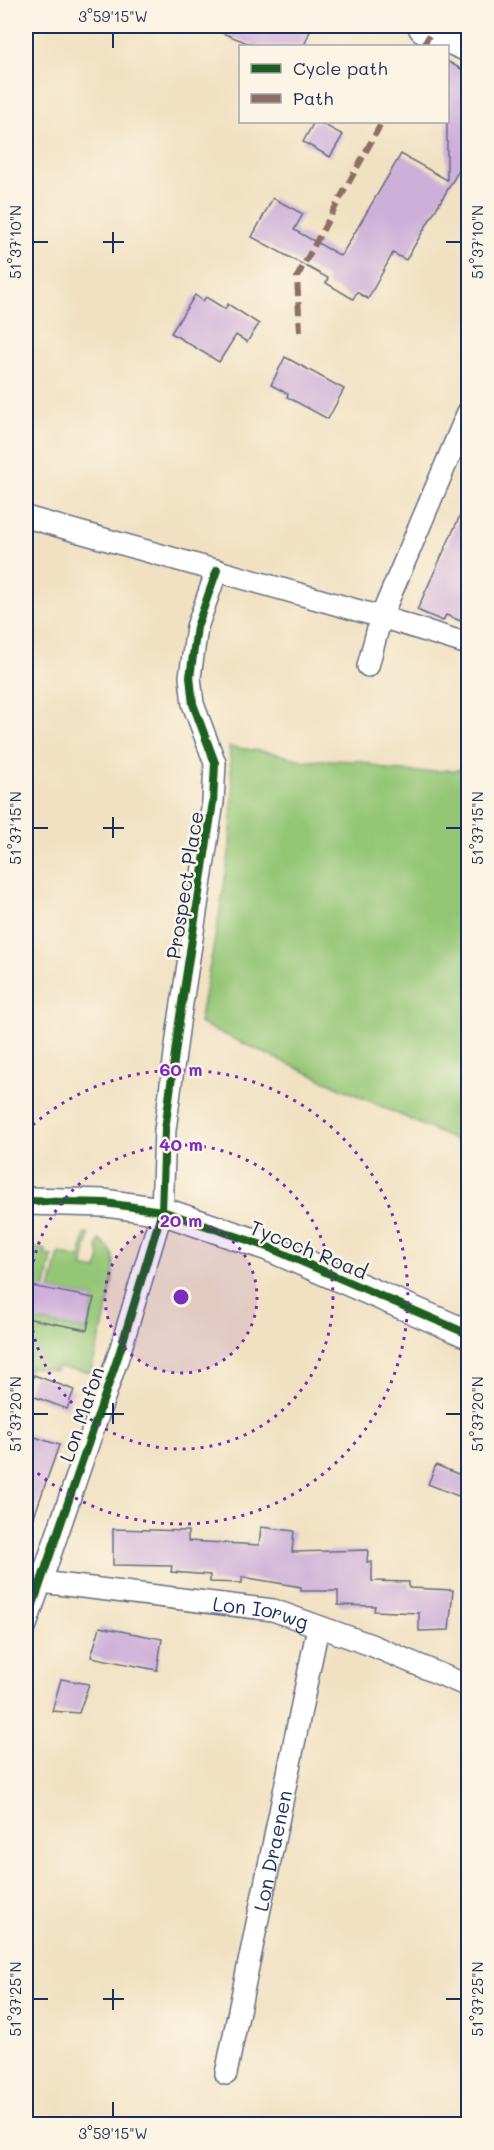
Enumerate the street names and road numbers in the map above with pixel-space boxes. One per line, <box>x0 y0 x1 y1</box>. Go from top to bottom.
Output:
street label: Prospect Place <box>159 809 209 961</box>
street label: Tycoch Road <box>246 1214 372 1284</box>
street label: Lon Mafon <box>53 1363 109 1465</box>
street label: Lon Iorwg <box>211 1590 312 1635</box>
street label: Lon Draenen <box>247 1788 297 1914</box>

